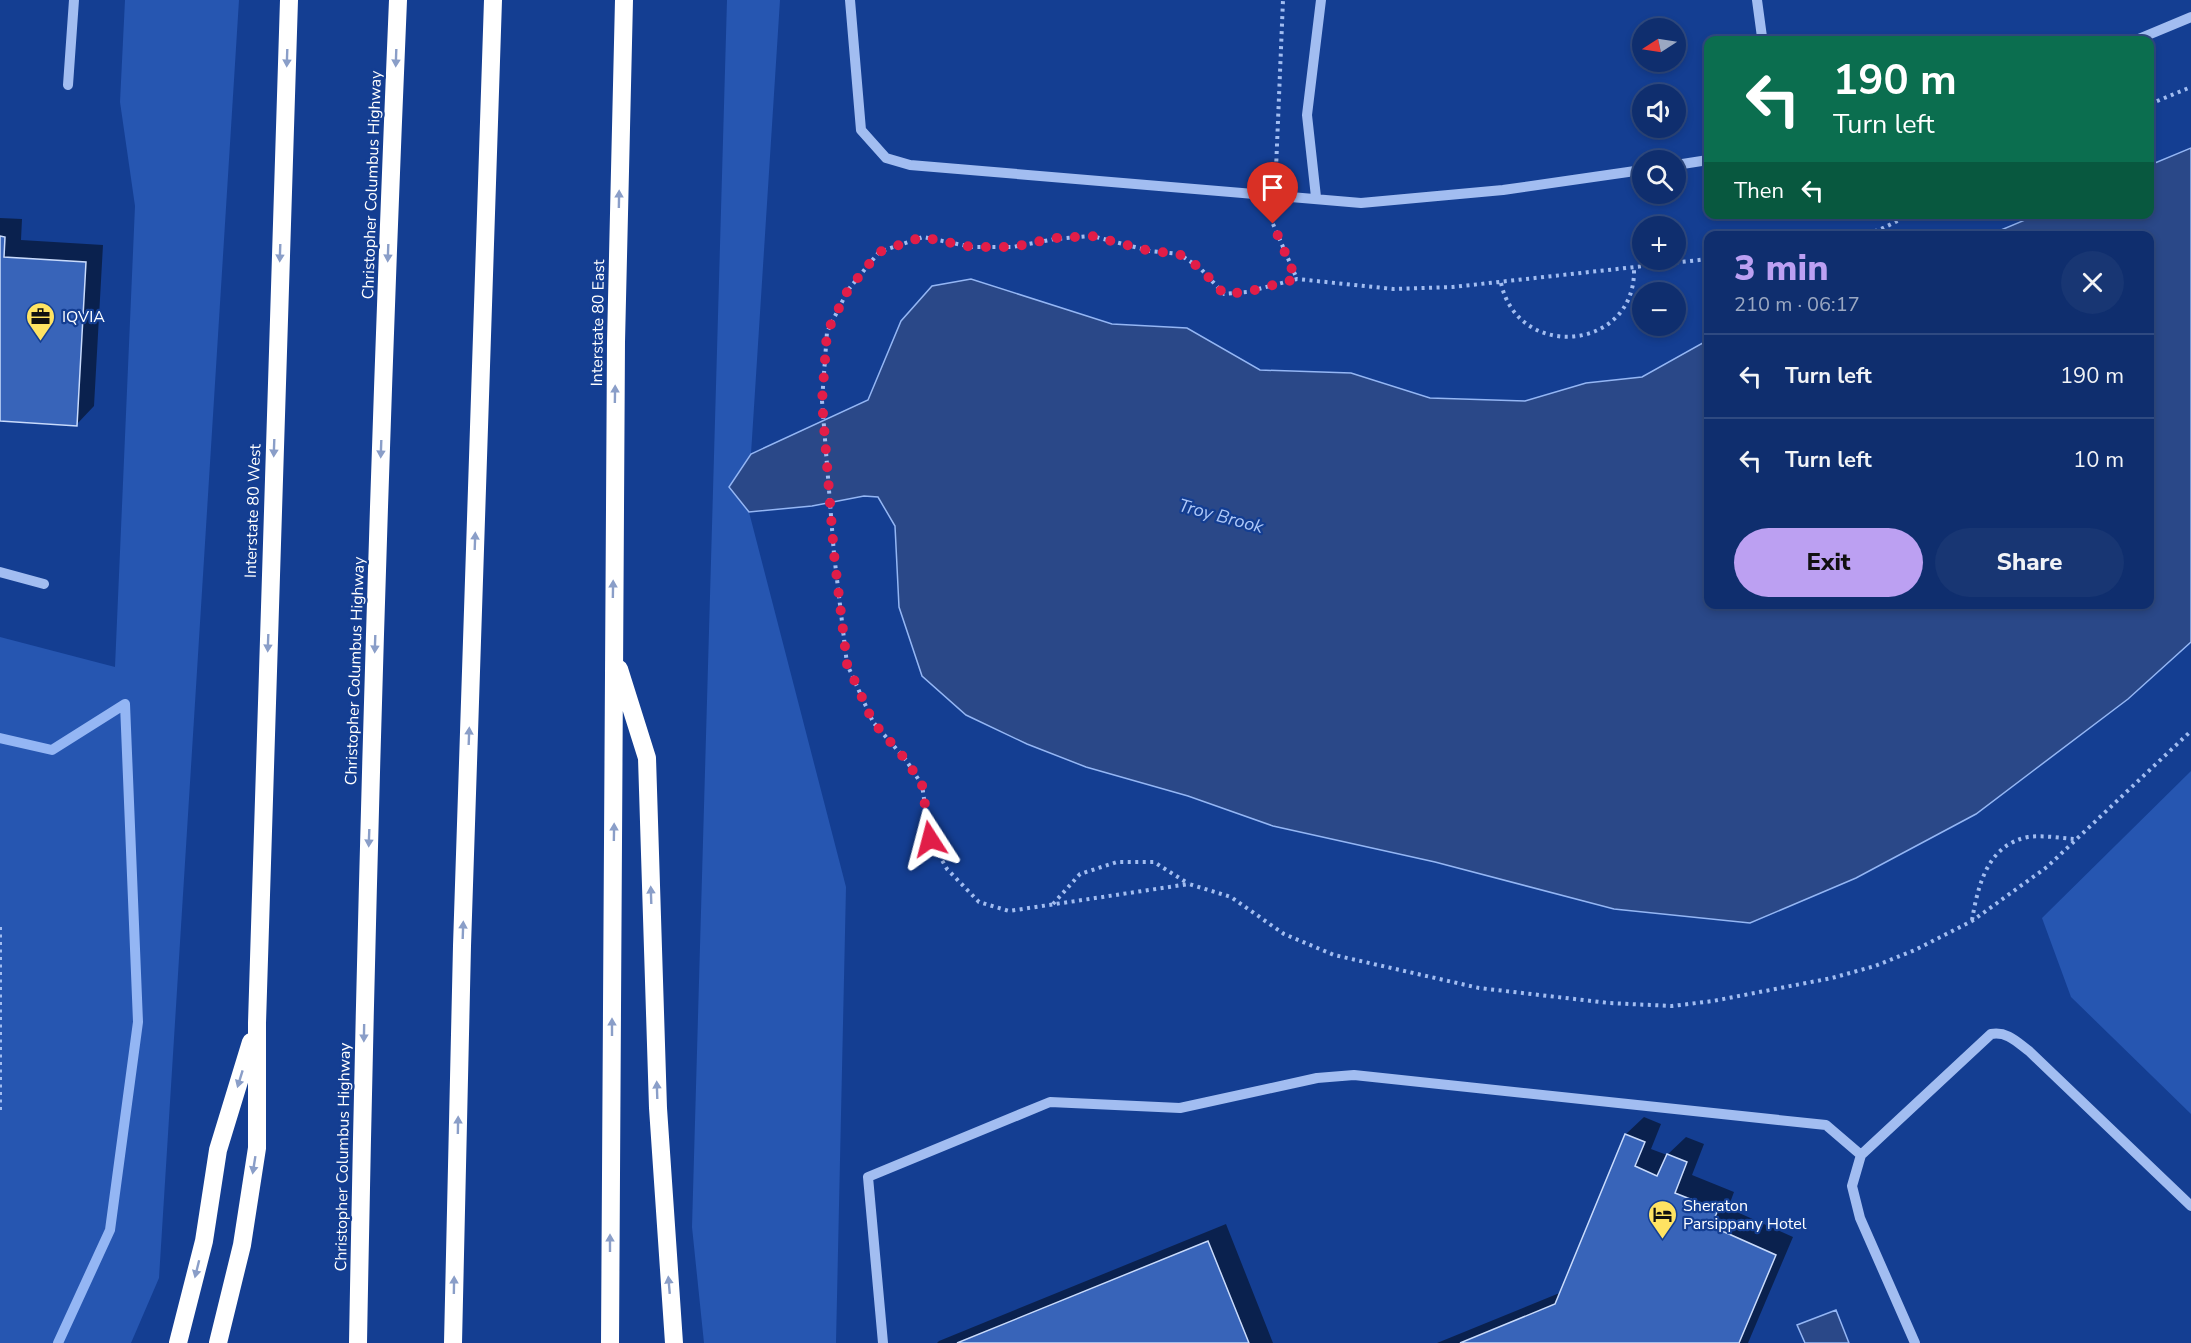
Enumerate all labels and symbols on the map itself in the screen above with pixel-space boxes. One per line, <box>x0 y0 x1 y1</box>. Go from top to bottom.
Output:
north arrow <box>1632 18 1686 72</box>
one-way arrow <box>282 49 291 68</box>
one-way arrow <box>391 49 400 68</box>
street label: Christopher Columbus Highway <box>357 69 387 300</box>
pin <box>1247 162 1298 224</box>
one-way arrow <box>614 190 624 209</box>
one-way arrow <box>276 244 285 263</box>
one-way arrow <box>383 244 392 263</box>
street label: Interstate 80 East <box>586 259 610 387</box>
office icon: IQVIA <box>25 300 57 342</box>
place label: IQVIA <box>62 306 105 328</box>
one-way arrow <box>610 385 620 404</box>
one-way arrow <box>269 439 279 458</box>
one-way arrow <box>376 439 385 458</box>
street label: Interstate 80 West <box>240 443 266 579</box>
water label: Troy Brook <box>1176 493 1267 539</box>
one-way arrow <box>471 531 480 550</box>
street label: Christopher Columbus Highway <box>340 555 370 786</box>
one-way arrow <box>608 580 618 599</box>
one-way arrow <box>263 634 273 653</box>
one-way arrow <box>370 634 379 653</box>
one-way arrow <box>464 726 474 745</box>
position arrow <box>898 807 962 871</box>
one-way arrow <box>609 822 619 841</box>
one-way arrow <box>364 829 374 848</box>
one-way arrow <box>647 886 656 905</box>
one-way arrow <box>458 921 468 940</box>
one-way arrow <box>607 1017 617 1036</box>
one-way arrow <box>359 1024 369 1043</box>
street label: Christopher Columbus Highway <box>330 1042 356 1272</box>
one-way arrow <box>235 1070 244 1088</box>
one-way arrow <box>653 1081 662 1100</box>
one-way arrow <box>453 1116 463 1135</box>
one-way arrow <box>250 1156 259 1175</box>
place label: Sheraton Parsippany Hotel <box>1683 1195 1807 1235</box>
hotel icon: Sheraton Parsippany Hotel <box>1646 1198 1678 1240</box>
one-way arrow <box>605 1233 615 1252</box>
one-way arrow <box>192 1259 202 1278</box>
one-way arrow <box>450 1275 459 1294</box>
one-way arrow <box>664 1275 674 1294</box>

